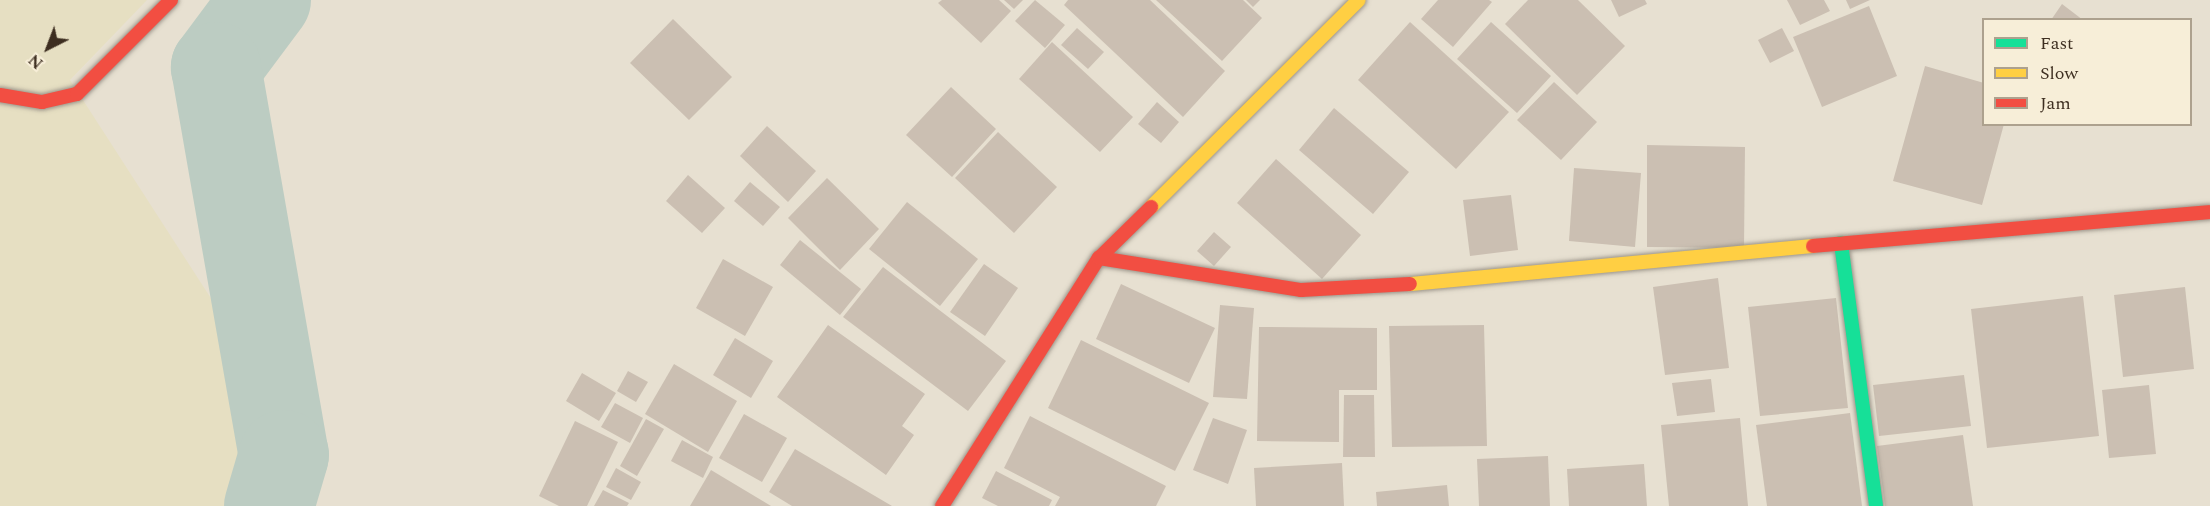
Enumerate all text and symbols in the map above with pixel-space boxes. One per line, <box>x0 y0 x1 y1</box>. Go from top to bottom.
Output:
north arrow <box>18 18 78 78</box>
legend <box>1982 18 2192 126</box>
text: Fast <box>2040 30 2073 57</box>
text: N <box>23 48 49 75</box>
text: Slow <box>2040 60 2078 87</box>
text: Jam <box>2040 90 2071 117</box>

